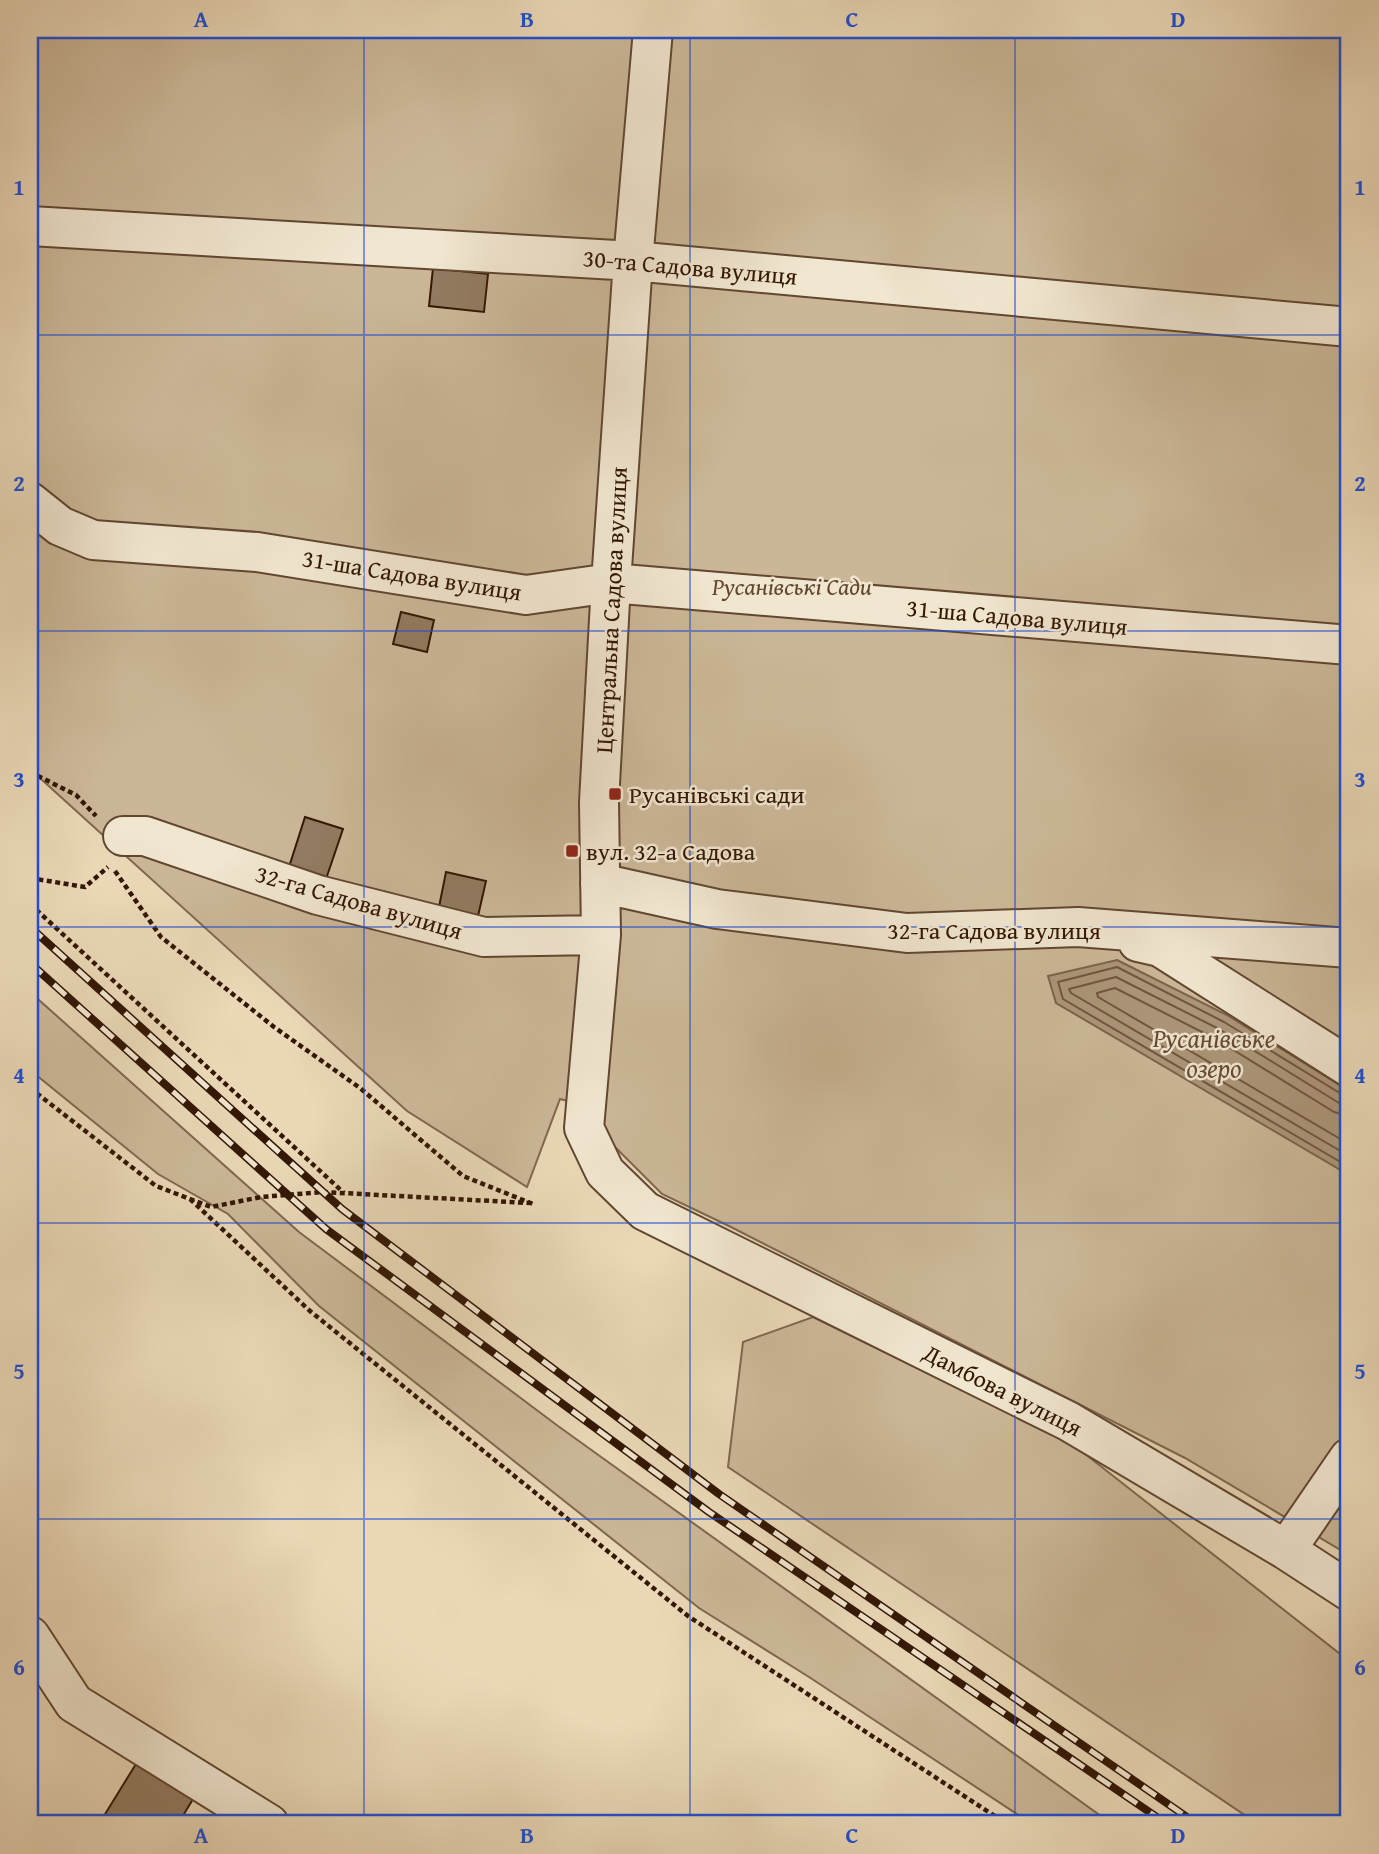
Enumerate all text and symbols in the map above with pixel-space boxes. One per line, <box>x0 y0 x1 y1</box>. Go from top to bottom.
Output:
text: A <box>194 2 209 35</box>
text: B <box>520 2 534 35</box>
text: C <box>845 2 859 35</box>
text: D <box>1171 2 1186 35</box>
text: 1 <box>13 170 25 203</box>
text: 1 <box>1354 170 1366 203</box>
street label: 30-та Садова вулиця <box>581 240 799 294</box>
text: 2 <box>13 466 25 499</box>
street label: Центральна Садова вулиця <box>586 466 636 754</box>
text: 2 <box>1354 466 1366 499</box>
street label: 31-ша Садова вулиця <box>300 540 524 610</box>
park label: Русанівські Сади <box>711 569 872 604</box>
street label: 31-ша Садова вулиця <box>905 590 1129 644</box>
text: 3 <box>13 762 25 795</box>
text: 3 <box>1354 762 1366 795</box>
place label: Русанівські сади <box>629 777 805 812</box>
marker: Русанівські сади <box>607 786 623 802</box>
place label: вул. 32-а Садова <box>586 834 756 869</box>
marker: вул. 32-а Садова <box>564 843 580 859</box>
street label: 32-га Садова вулиця <box>252 856 466 948</box>
street label: 32-га Садова вулиця <box>887 913 1101 948</box>
water label: Русанівське озеро <box>1152 1018 1275 1087</box>
text: 4 <box>13 1058 25 1091</box>
text: 4 <box>1354 1058 1366 1091</box>
street label: Дамбова вулиця <box>917 1334 1089 1445</box>
text: 5 <box>13 1354 25 1387</box>
text: 5 <box>1354 1354 1366 1387</box>
text: 6 <box>13 1650 25 1683</box>
text: 6 <box>1354 1650 1366 1683</box>
text: A <box>194 1818 209 1851</box>
text: B <box>520 1818 534 1851</box>
text: C <box>845 1818 859 1851</box>
text: D <box>1171 1818 1186 1851</box>

